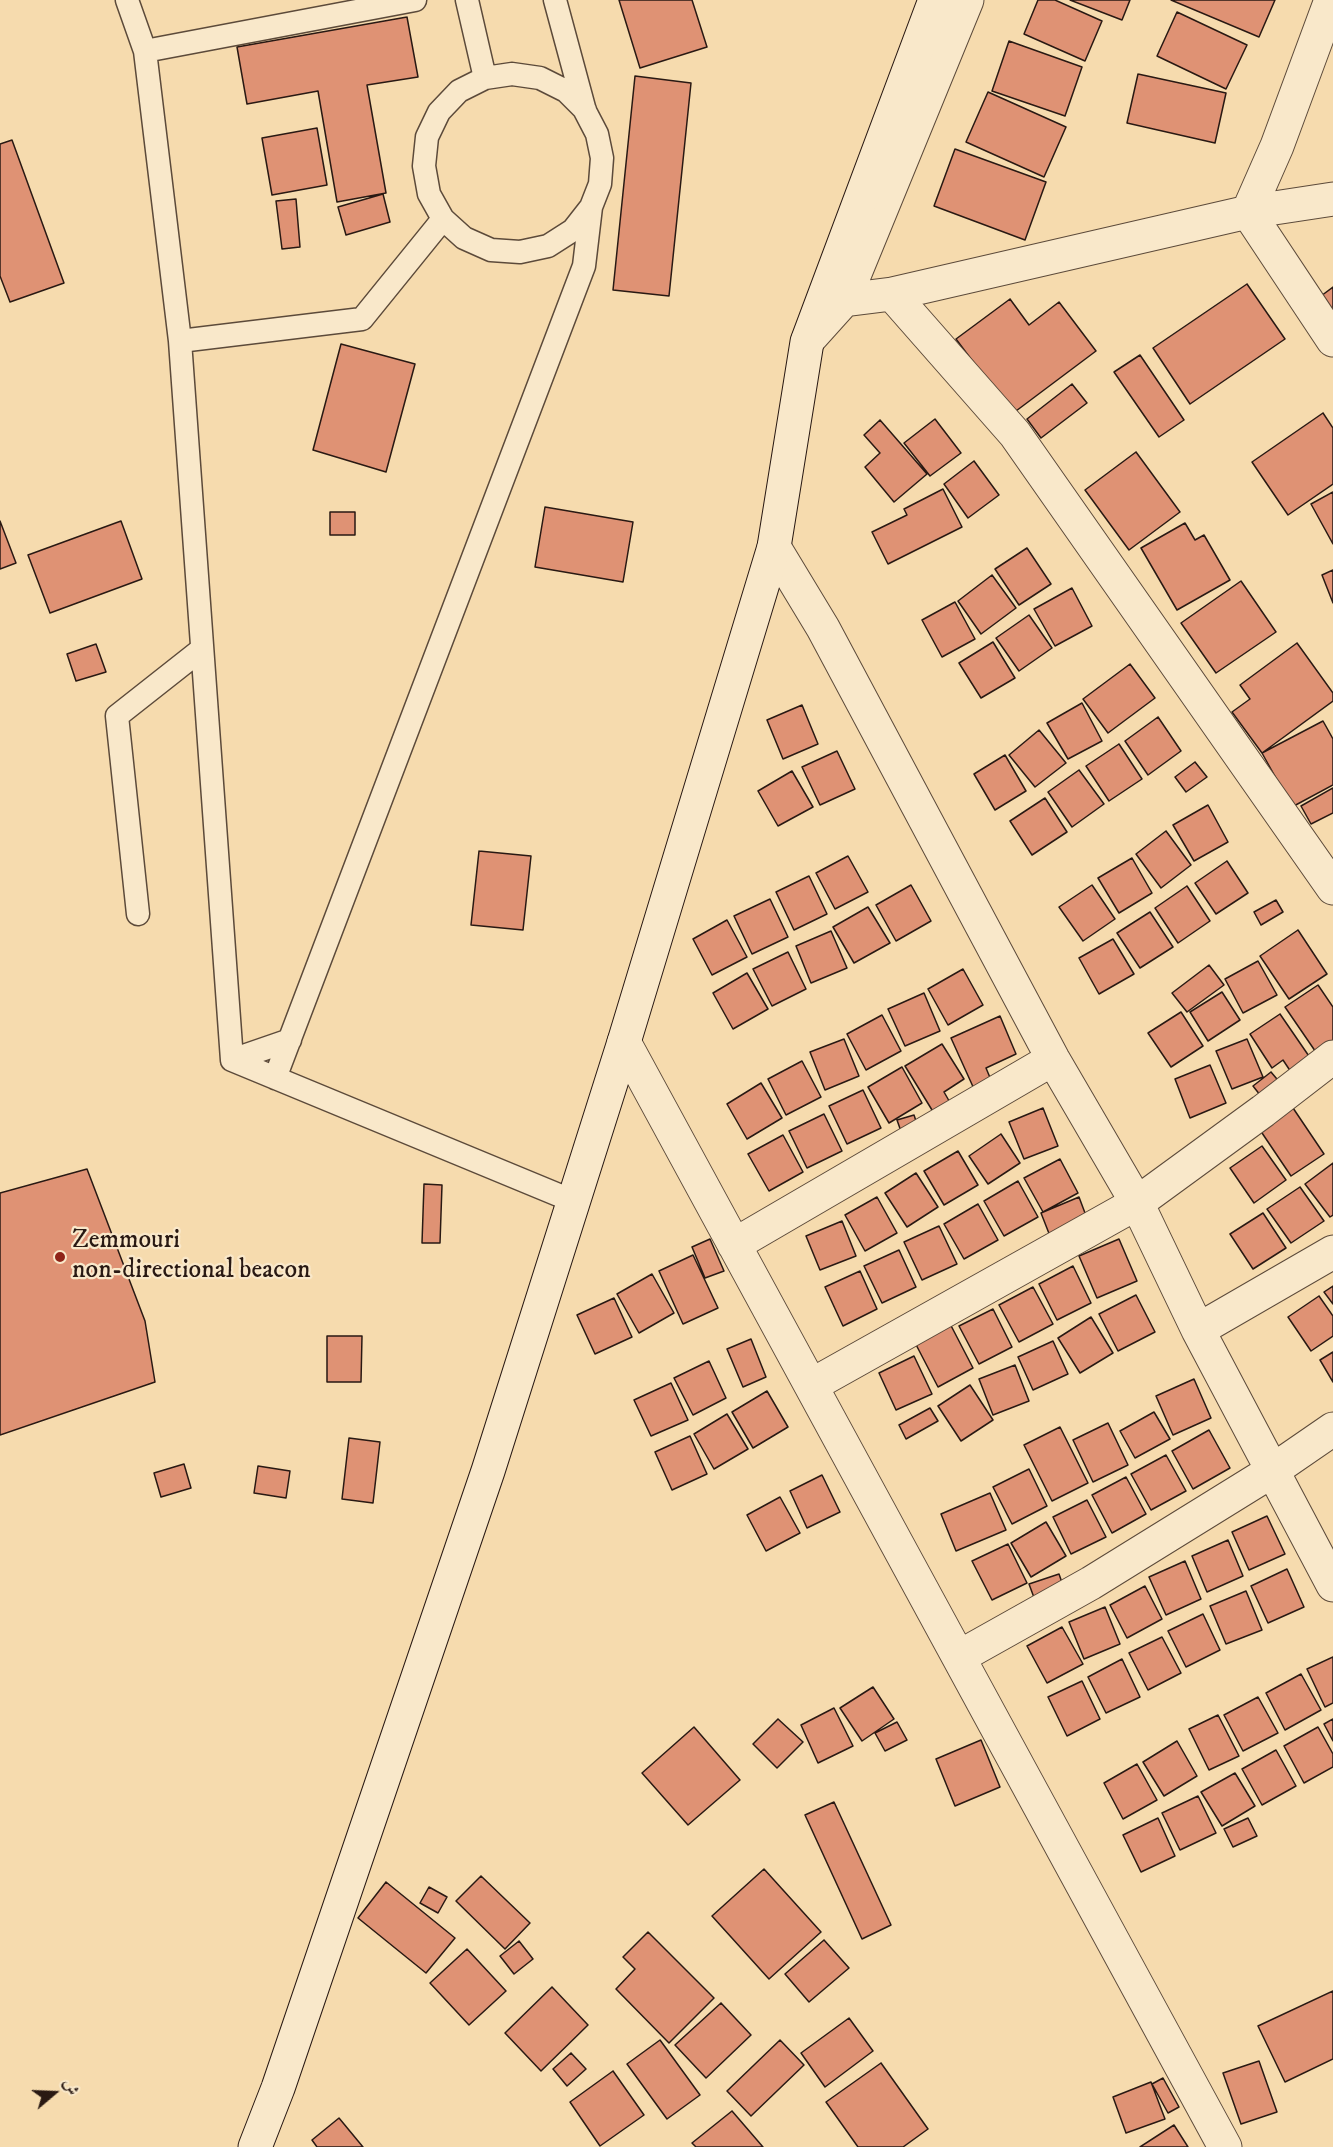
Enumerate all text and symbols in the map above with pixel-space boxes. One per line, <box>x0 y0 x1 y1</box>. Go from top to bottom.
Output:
place label: Zemmouri non-directional beacon <box>72 1226 311 1288</box>
marker: Zemmouri non-directional beacon <box>53 1250 67 1264</box>
north arrow <box>24 2063 84 2123</box>
text: ش <box>59 2076 83 2098</box>

